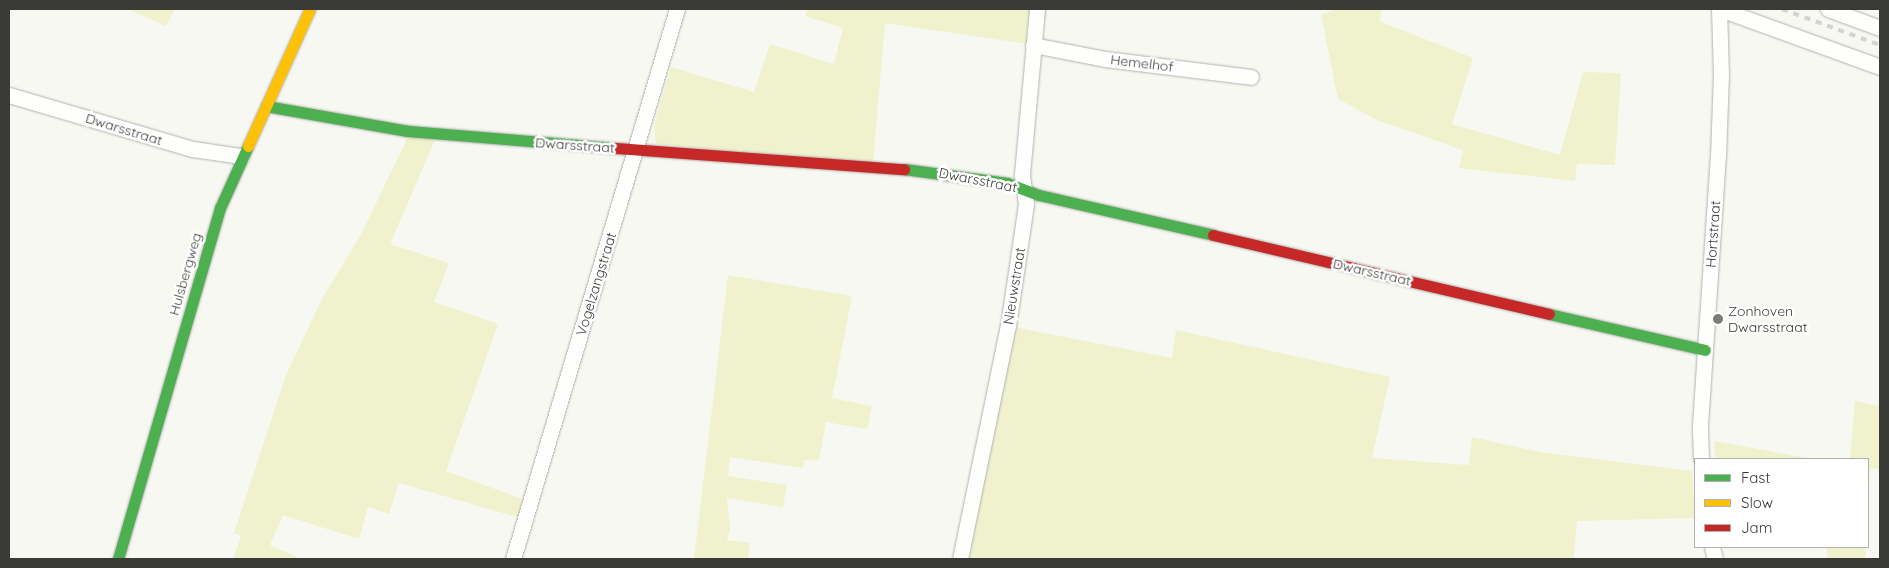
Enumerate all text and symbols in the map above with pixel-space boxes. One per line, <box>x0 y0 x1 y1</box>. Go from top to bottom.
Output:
street label: Hemelhof <box>1110 51 1174 75</box>
street label: Dwarsstraat <box>84 109 164 149</box>
street label: Dwarsstraat <box>535 134 615 156</box>
street label: Dwarsstraat <box>937 164 1019 196</box>
street label: Hortstraat <box>1702 200 1724 268</box>
street label: Vogelzangstraat <box>572 230 620 338</box>
street label: Hulsbergweg <box>165 231 205 317</box>
street label: Nieuwstraat <box>1000 246 1028 326</box>
street label: Dwarsstraat <box>1331 255 1413 289</box>
place label: Zonhoven Dwarsstraat <box>1728 303 1807 336</box>
marker: Zonhoven Dwarsstraat <box>1712 313 1724 325</box>
legend <box>1694 458 1869 548</box>
text: Fast <box>1741 468 1770 487</box>
text: Slow <box>1741 493 1773 512</box>
text: Jam <box>1741 518 1772 537</box>

